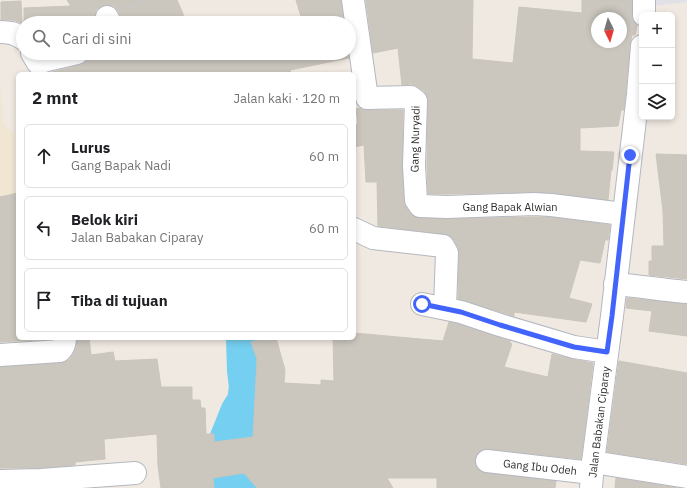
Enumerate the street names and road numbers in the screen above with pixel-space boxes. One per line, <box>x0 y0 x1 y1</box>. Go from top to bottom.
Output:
street label: Gang Nuryadi <box>407 106 423 172</box>
street label: Gang Bapak Alwian <box>462 200 558 214</box>
street label: Jalan Babakan Ciparay <box>585 365 613 478</box>
street label: Gang Ibu Odeh <box>502 456 578 478</box>

